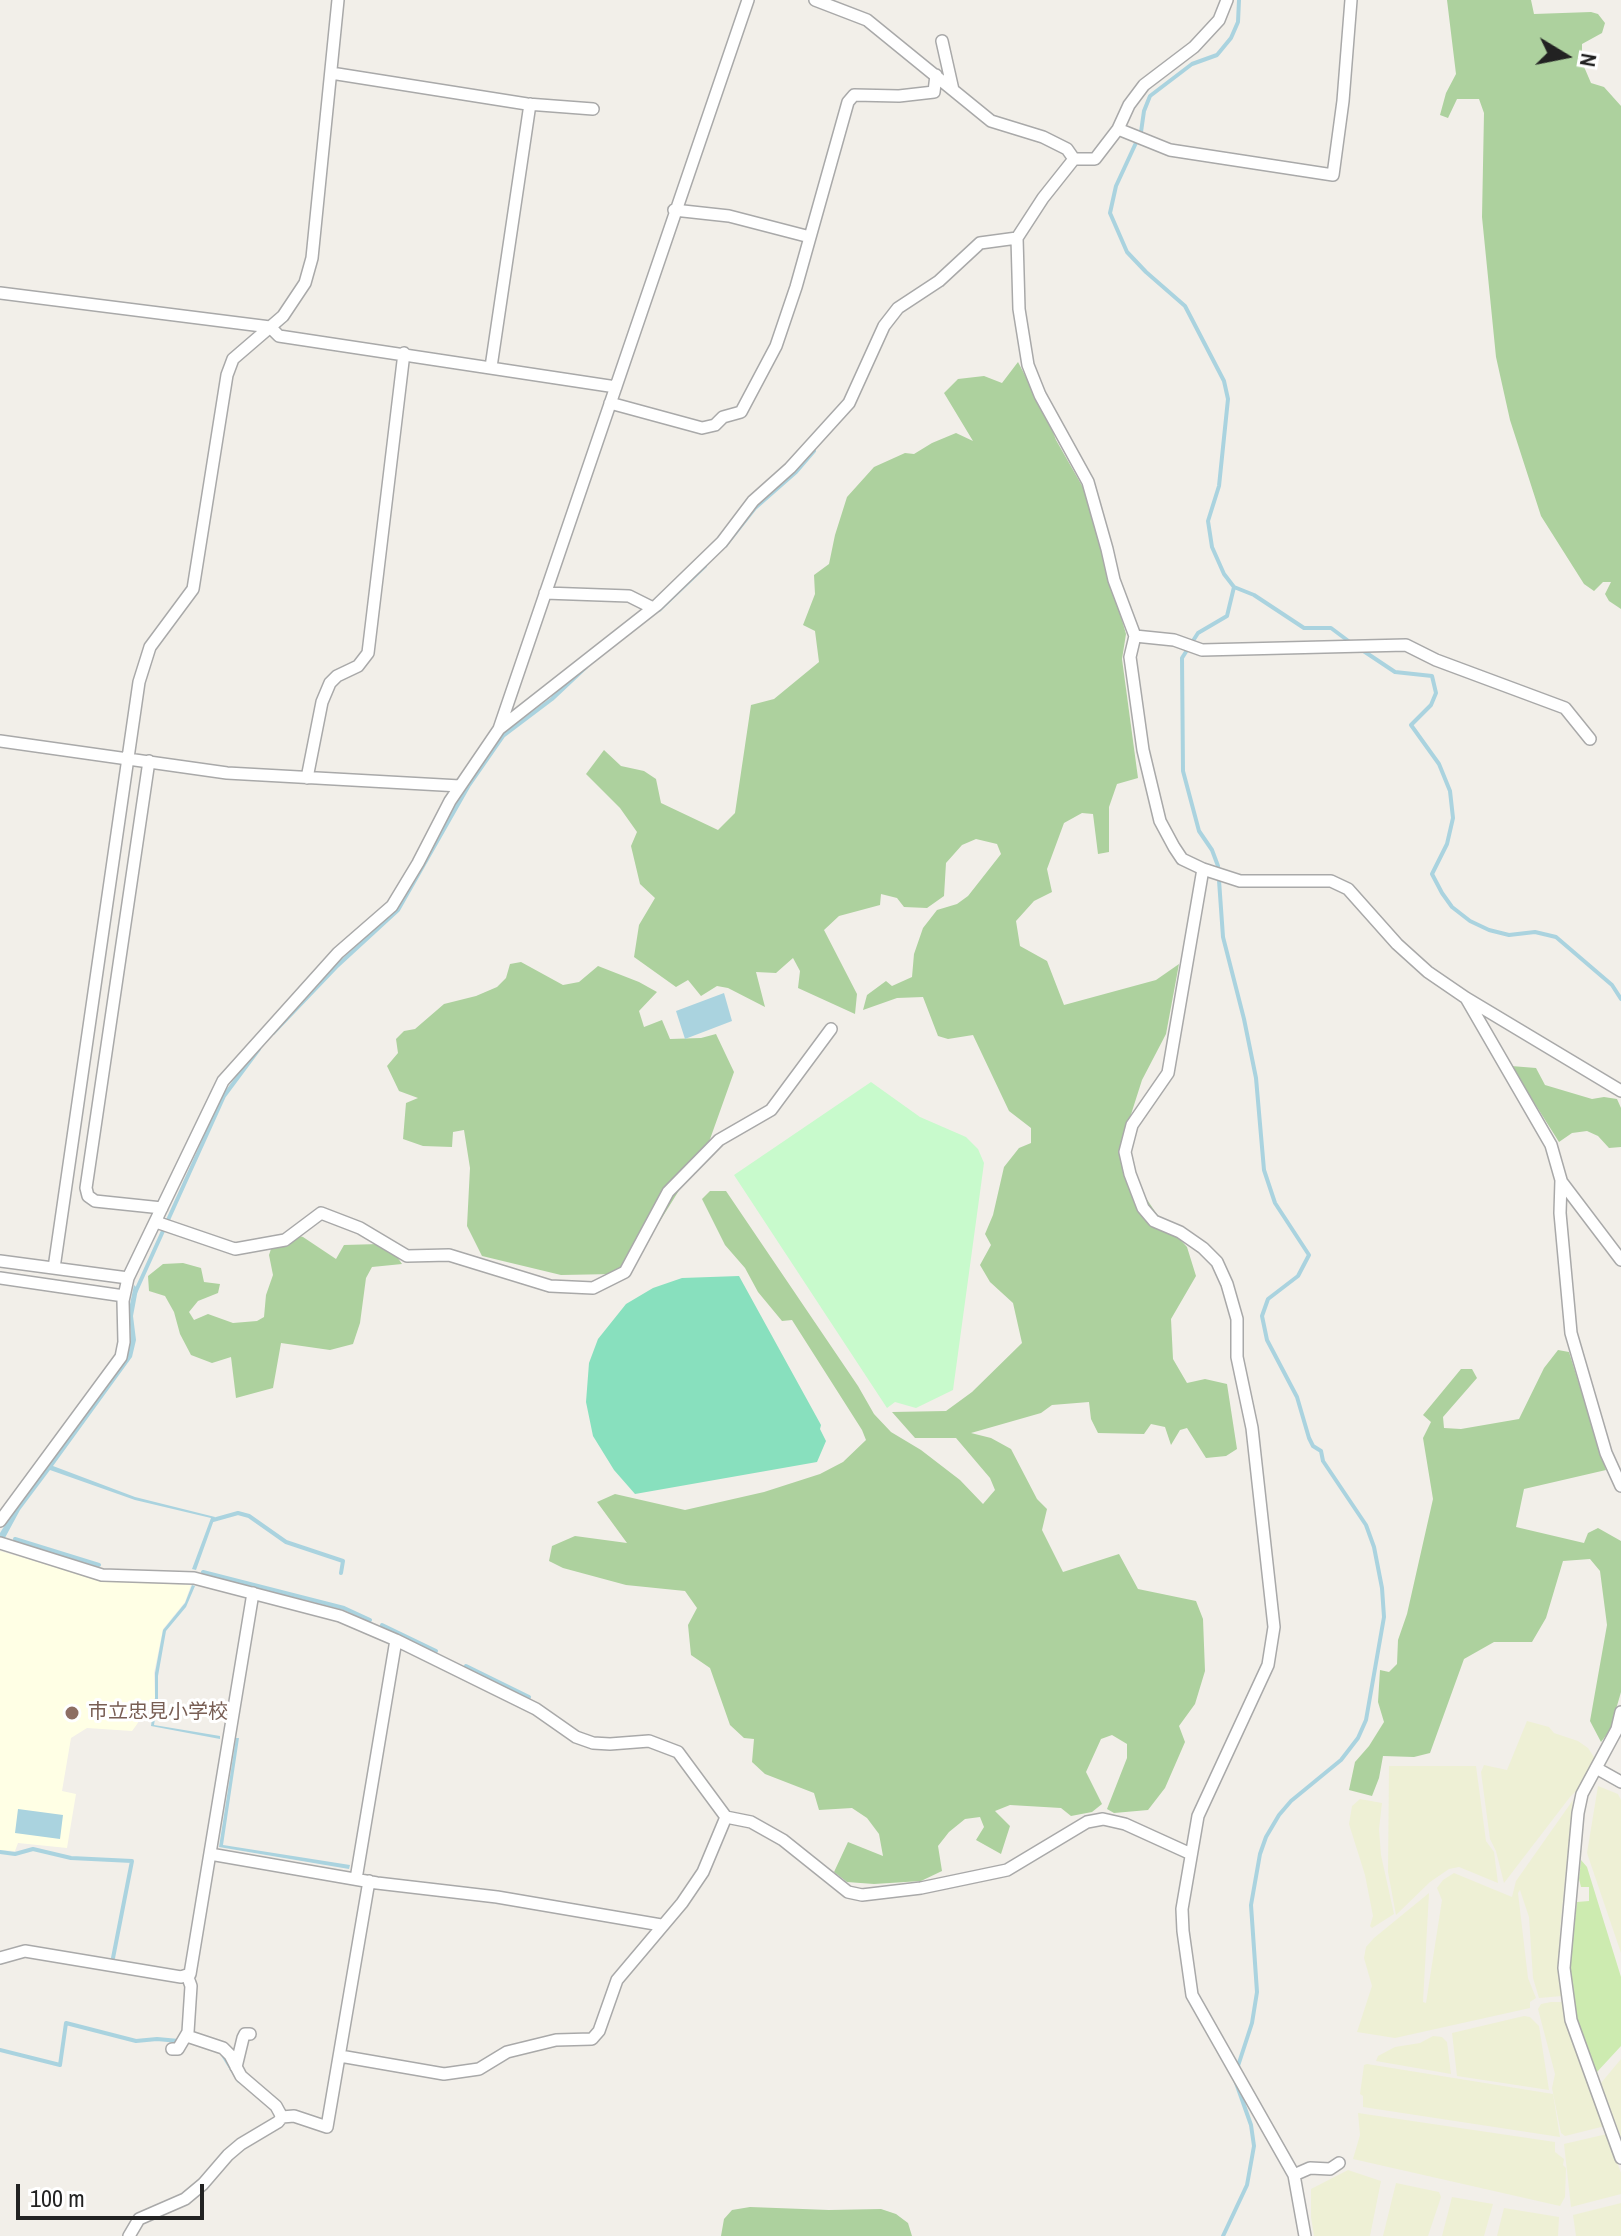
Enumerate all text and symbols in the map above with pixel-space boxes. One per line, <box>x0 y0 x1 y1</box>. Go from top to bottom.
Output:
north arrow <box>1525 16 1605 96</box>
text: N <box>1573 51 1605 69</box>
place label: 市立忠見小学校 <box>88 1701 228 1725</box>
marker: 市立忠見小学校 <box>63 1704 81 1722</box>
scale bar <box>20 2168 208 2218</box>
text: 100 m <box>30 2182 85 2214</box>

